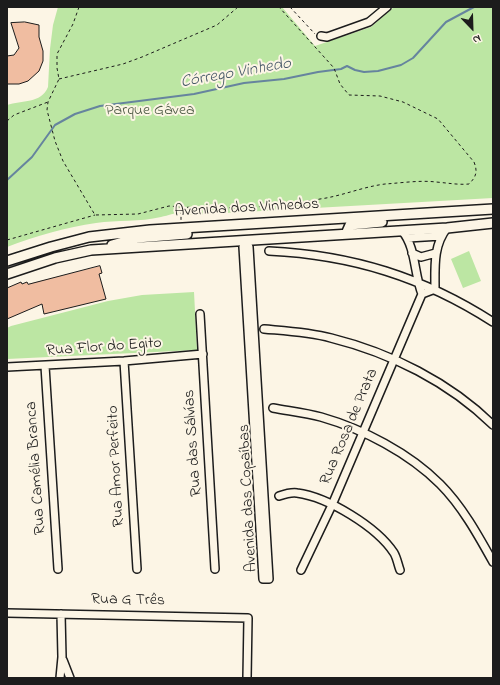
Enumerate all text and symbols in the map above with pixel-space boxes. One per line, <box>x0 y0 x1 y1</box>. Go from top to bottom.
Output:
north arrow <box>452 8 492 48</box>
text: N <box>470 30 483 48</box>
water label: Córrego Vinhedo <box>179 54 293 94</box>
park label: Parque Gávea <box>105 101 195 121</box>
street label: Avenida dos Vinhedos <box>174 196 320 222</box>
street label: Rua Flor do Egito <box>46 334 162 362</box>
street label: Rua Rosa de Prata <box>317 366 383 488</box>
street label: Rua das Sálvías <box>181 389 207 497</box>
street label: Rua Camélia Branca <box>23 401 51 535</box>
street label: Rua Amor Perfeito <box>104 405 130 527</box>
street label: Avenida das Copaíbas <box>236 423 262 573</box>
street label: Rua G Três <box>91 591 165 611</box>

